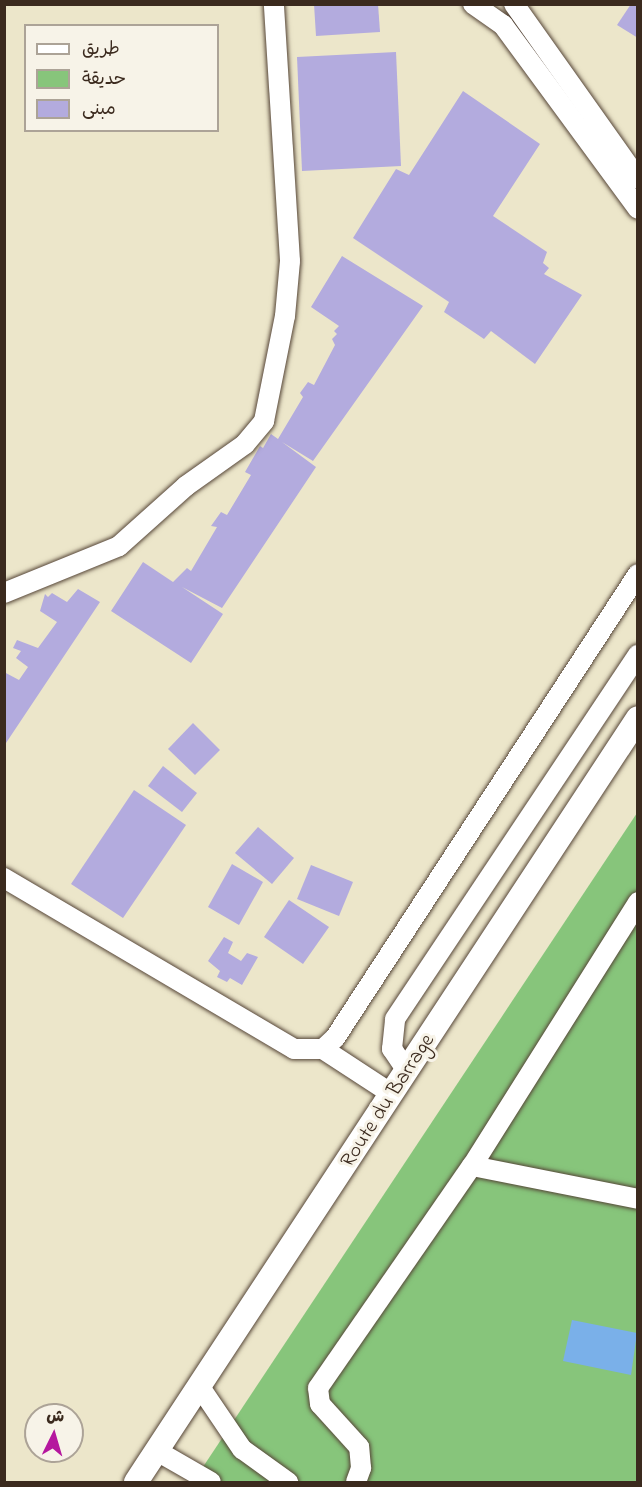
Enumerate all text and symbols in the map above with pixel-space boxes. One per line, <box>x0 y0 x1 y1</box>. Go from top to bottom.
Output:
legend <box>24 24 219 132</box>
text: طريق <box>82 37 120 63</box>
text: حديقة <box>82 67 126 93</box>
text: مبنى <box>82 97 116 123</box>
street label: Route du Barrage <box>336 1030 440 1172</box>
north arrow <box>24 1403 84 1463</box>
text: ش <box>46 1404 65 1430</box>

